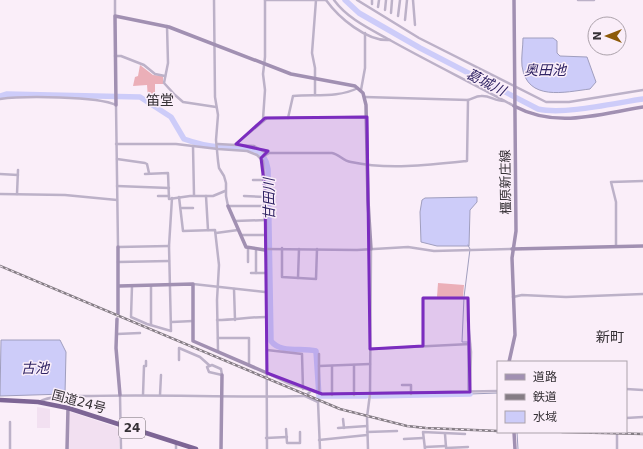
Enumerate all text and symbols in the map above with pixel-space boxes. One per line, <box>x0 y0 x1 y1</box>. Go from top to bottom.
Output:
north arrow <box>587 16 627 56</box>
text: N <box>591 31 604 41</box>
water label: 奥田池 <box>524 62 568 78</box>
water label: 葛城川 <box>464 65 510 100</box>
district label: 笛堂 <box>146 92 174 108</box>
street label: 橿原新庄線 <box>497 149 514 215</box>
water label: 甘田川 <box>261 176 277 220</box>
district label: 新町 <box>596 329 624 345</box>
water label: 古池 <box>21 360 51 376</box>
legend <box>497 361 627 433</box>
text: 道路 <box>533 370 557 384</box>
street label: 国道24号 <box>50 387 108 416</box>
text: 鉄道 <box>533 390 557 404</box>
text: 水域 <box>533 410 557 424</box>
road number: 24 <box>119 418 145 438</box>

